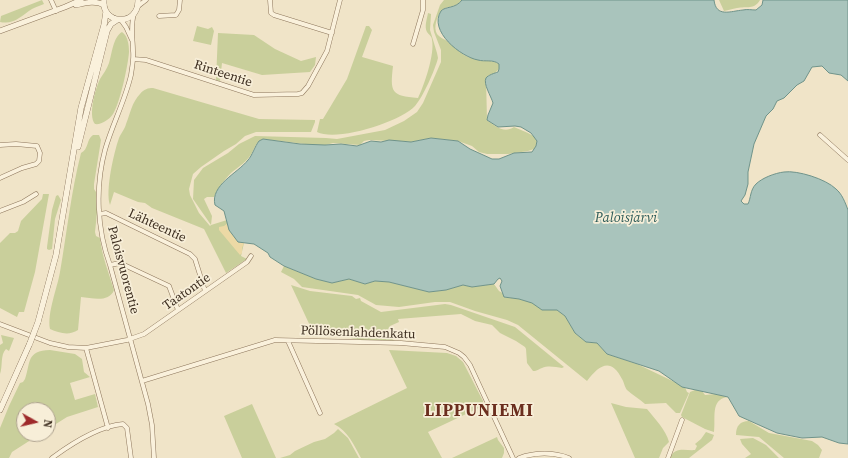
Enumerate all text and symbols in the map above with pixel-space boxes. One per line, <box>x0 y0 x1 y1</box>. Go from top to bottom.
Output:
street label: Rinteentie <box>192 57 254 91</box>
street label: Lähteentie <box>126 206 188 246</box>
water label: Paloisjärvi <box>595 210 657 226</box>
street label: Paloisvuorentie <box>104 224 142 316</box>
street label: Taatontie <box>160 270 214 314</box>
street label: Pöllösenlahdenkatu <box>300 323 416 343</box>
north arrow <box>16 402 56 442</box>
district label: LIPPUNIEMI <box>424 402 534 422</box>
text: N <box>39 419 55 429</box>

